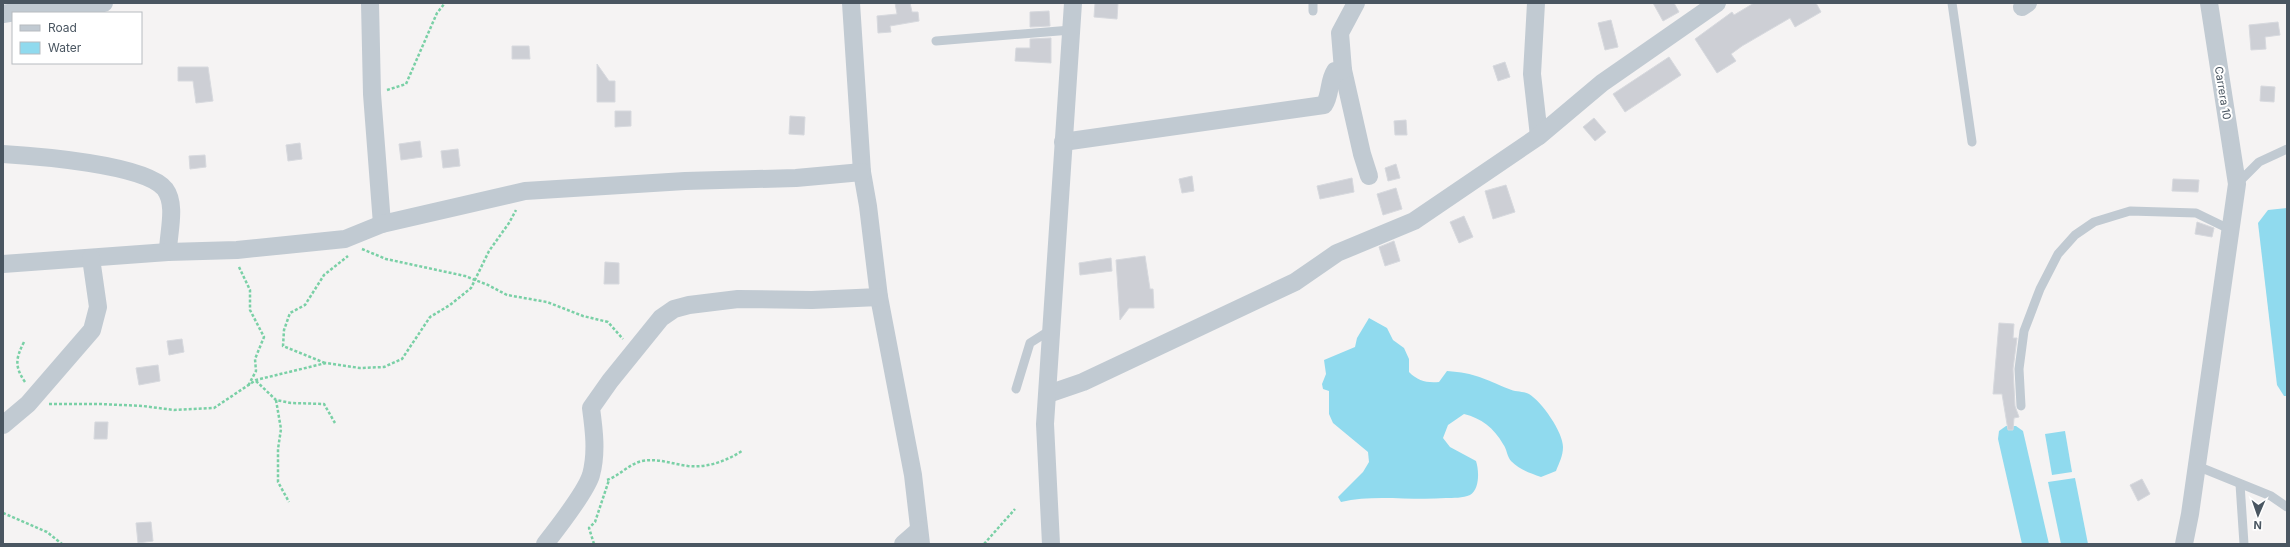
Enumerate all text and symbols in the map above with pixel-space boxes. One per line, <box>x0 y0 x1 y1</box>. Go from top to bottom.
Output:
legend <box>12 12 142 64</box>
text: Road <box>48 20 77 35</box>
text: Water <box>48 40 82 55</box>
street label: Carrera 10 <box>2212 65 2234 121</box>
north arrow <box>2238 495 2278 535</box>
text: N <box>2253 518 2262 532</box>

